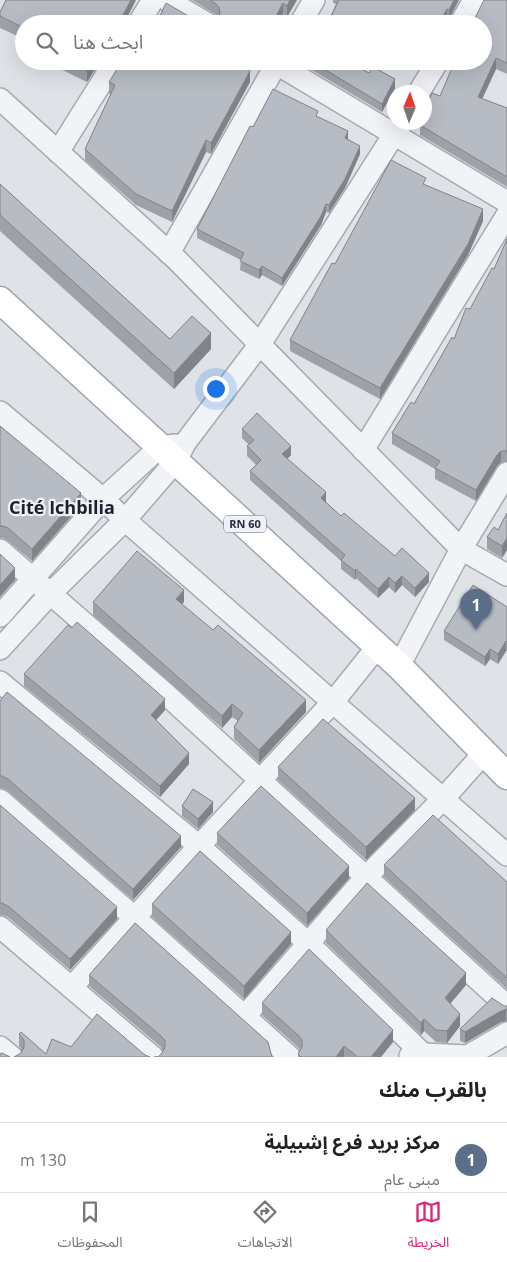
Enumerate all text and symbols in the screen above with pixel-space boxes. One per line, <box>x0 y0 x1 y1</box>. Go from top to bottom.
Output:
search box <box>15 15 492 70</box>
icon: search <box>33 29 61 57</box>
text: ابحث هنا <box>73 29 143 55</box>
north arrow <box>387 85 432 130</box>
your location <box>203 376 229 402</box>
district label: Cité Ichbilia <box>9 495 115 519</box>
road number: RN 60 <box>224 516 266 532</box>
pin: 1 <box>460 589 492 630</box>
text: بالقرب منك <box>379 1075 487 1103</box>
text: مركز بريد فرع إشبيلية <box>264 1129 440 1155</box>
text: 130 m <box>20 1149 66 1171</box>
text: 1 <box>466 1149 476 1171</box>
text: مبنى عام <box>384 1168 440 1190</box>
tab: المحفوظات <box>58 1198 123 1257</box>
tab: الاتجاهات <box>238 1198 292 1257</box>
tab: الخريطة <box>407 1198 449 1257</box>

